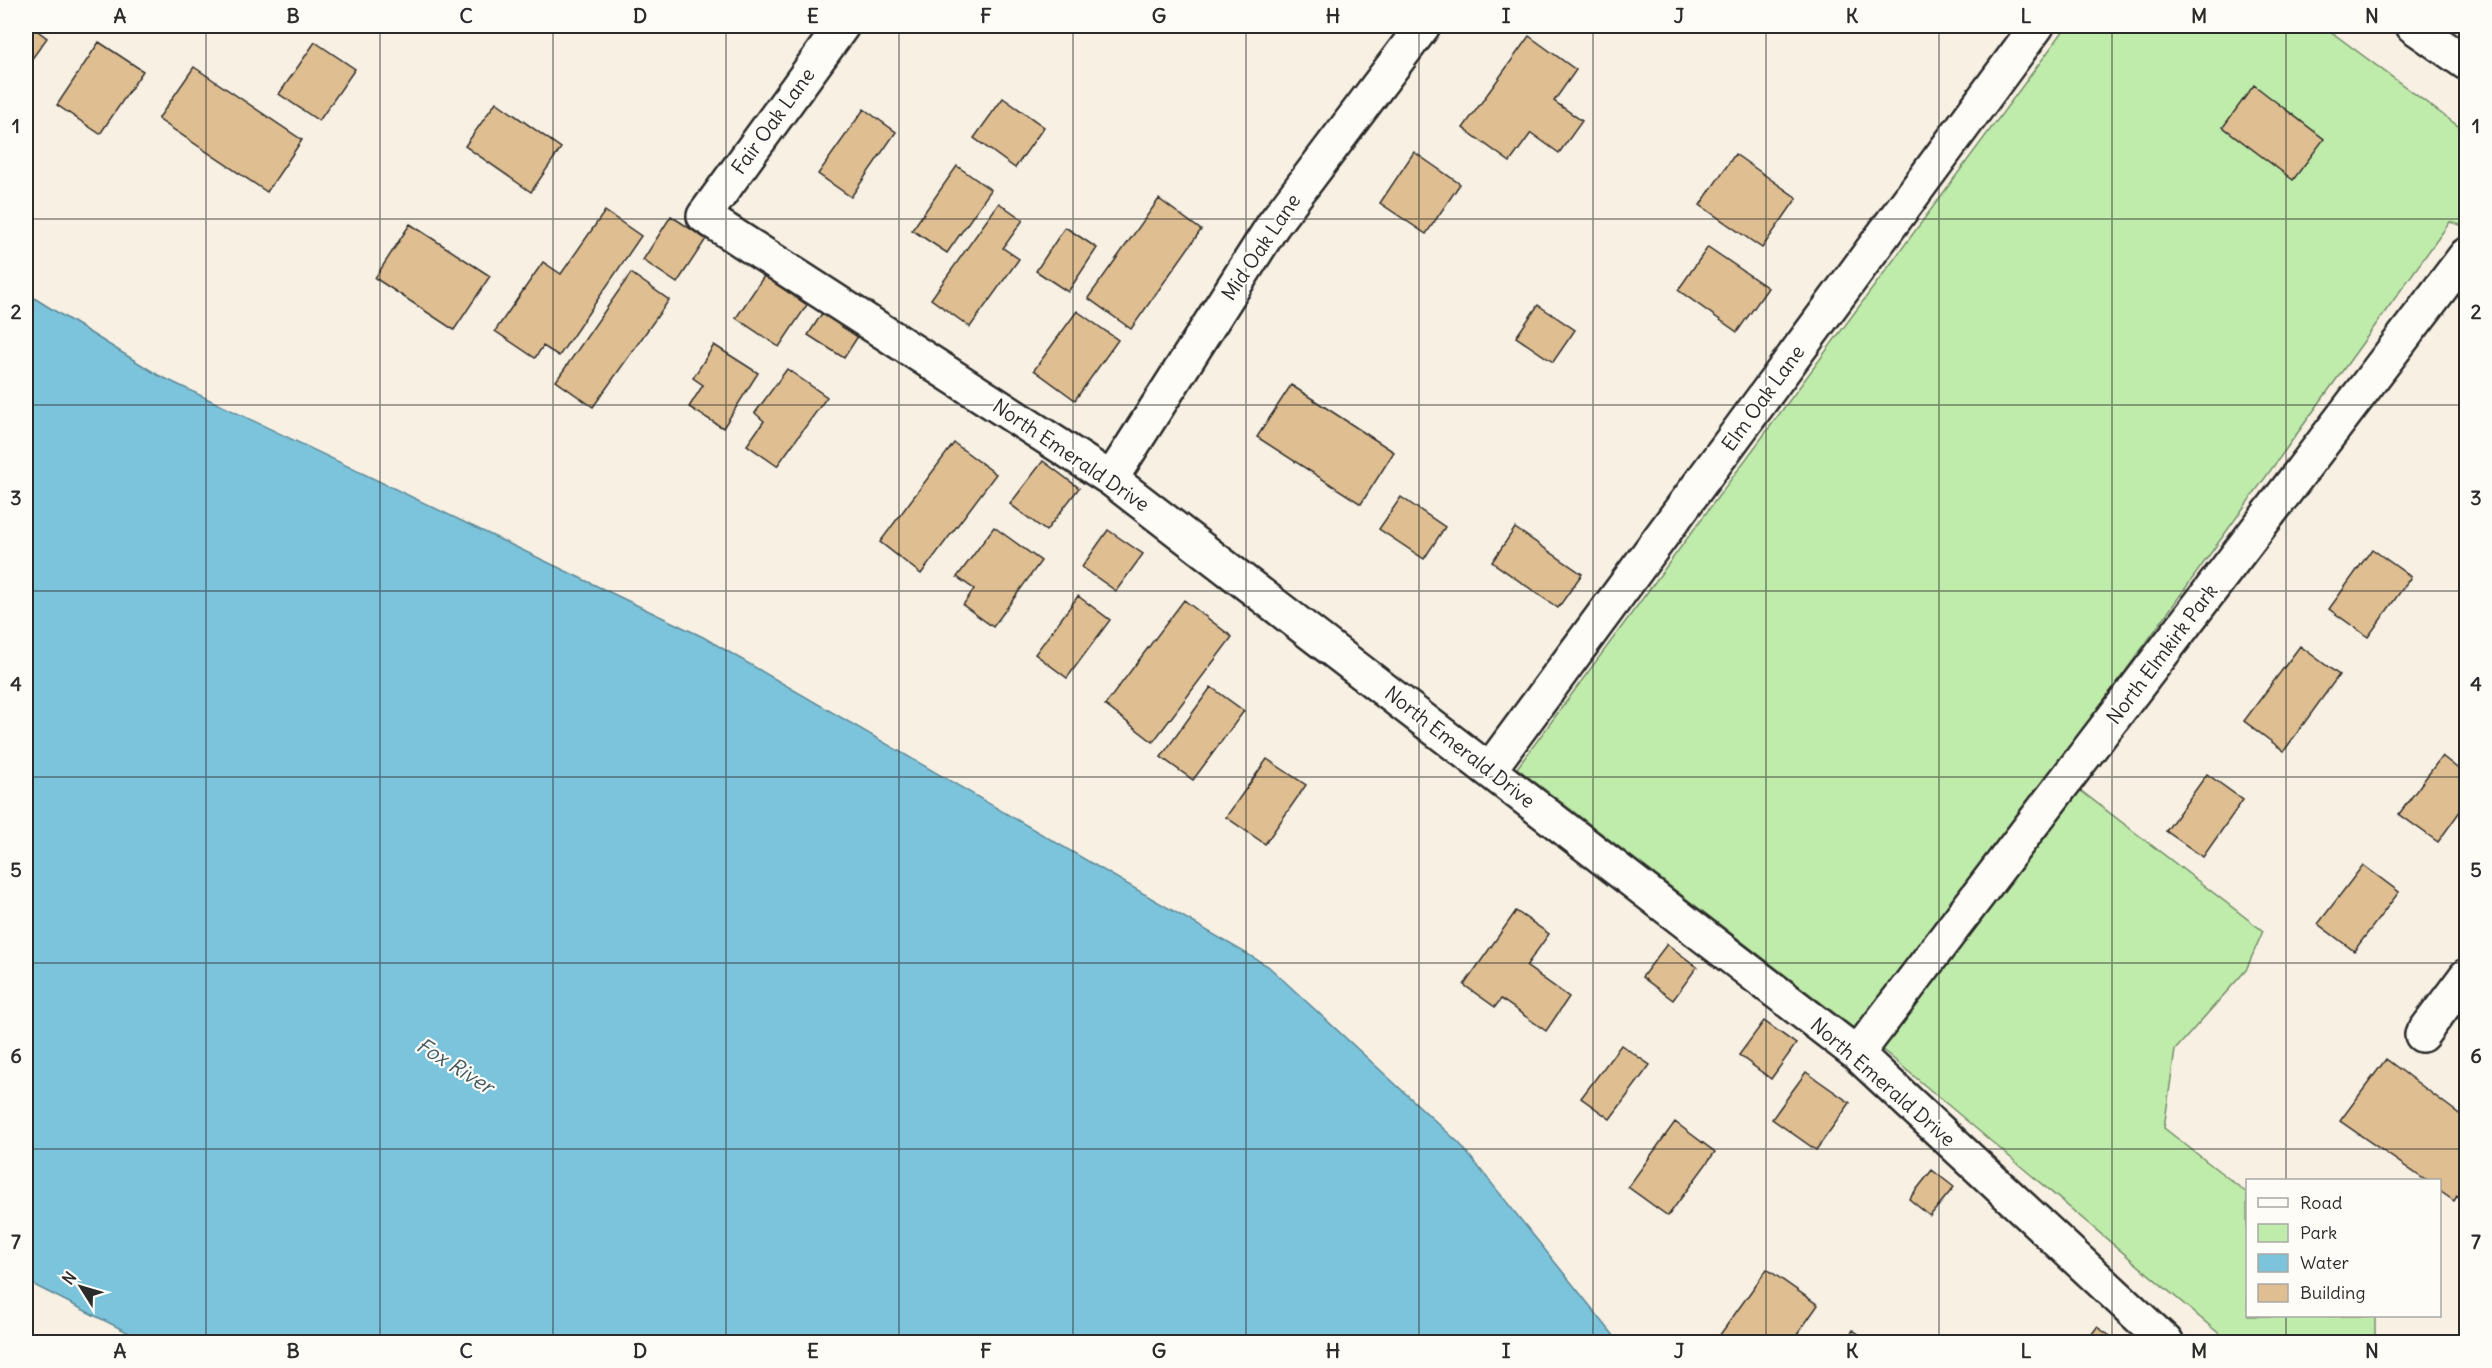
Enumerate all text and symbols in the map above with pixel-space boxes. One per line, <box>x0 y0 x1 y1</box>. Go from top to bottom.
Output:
text: A <box>114 3 127 28</box>
text: B <box>286 3 300 28</box>
text: C <box>459 3 473 28</box>
text: D <box>633 3 647 28</box>
text: E <box>807 3 819 28</box>
text: F <box>980 3 992 28</box>
text: G <box>1152 3 1166 28</box>
text: H <box>1326 3 1340 28</box>
text: I <box>1502 3 1511 28</box>
text: J <box>1674 3 1685 28</box>
text: K <box>1846 3 1859 28</box>
text: L <box>2021 3 2032 28</box>
text: M <box>2191 3 2207 28</box>
text: N <box>2365 3 2379 28</box>
street label: Fair Oak Lane <box>726 63 820 179</box>
text: 1 <box>12 113 20 138</box>
text: 1 <box>2472 113 2480 138</box>
street label: Mid Oak Lane <box>1216 189 1305 305</box>
text: 2 <box>11 299 22 324</box>
text: 2 <box>2471 299 2482 324</box>
street label: Elm Oak Lane <box>1716 340 1809 456</box>
street label: North Emerald Drive <box>988 393 1154 516</box>
text: 3 <box>10 485 22 510</box>
text: 3 <box>2470 485 2482 510</box>
street label: North Elmkirk Park <box>2101 579 2222 729</box>
text: 4 <box>10 671 22 696</box>
text: 4 <box>2470 671 2482 696</box>
street label: North Emerald Drive <box>1380 680 1540 813</box>
text: 5 <box>10 857 22 882</box>
text: 5 <box>2470 857 2482 882</box>
street label: North Emerald Drive <box>1806 1012 1961 1151</box>
water label: Fox River <box>412 1031 501 1101</box>
text: 6 <box>10 1043 22 1068</box>
text: 6 <box>2470 1043 2482 1068</box>
legend <box>2246 1179 2441 1317</box>
text: Road <box>2300 1191 2343 1214</box>
text: Park <box>2300 1221 2337 1244</box>
text: 7 <box>11 1229 21 1254</box>
text: 7 <box>2471 1229 2481 1254</box>
text: Water <box>2300 1251 2350 1274</box>
north arrow <box>51 1257 111 1317</box>
text: N <box>58 1268 80 1288</box>
text: Building <box>2300 1281 2365 1304</box>
text: A <box>114 1338 127 1363</box>
text: B <box>286 1338 300 1363</box>
text: C <box>459 1338 473 1363</box>
text: D <box>633 1338 647 1363</box>
text: E <box>807 1338 819 1363</box>
text: F <box>980 1338 992 1363</box>
text: G <box>1152 1338 1166 1363</box>
text: H <box>1326 1338 1340 1363</box>
text: I <box>1502 1338 1511 1363</box>
text: J <box>1674 1338 1685 1363</box>
text: K <box>1846 1338 1859 1363</box>
text: L <box>2021 1338 2032 1363</box>
text: M <box>2191 1338 2207 1363</box>
text: N <box>2365 1338 2379 1363</box>

